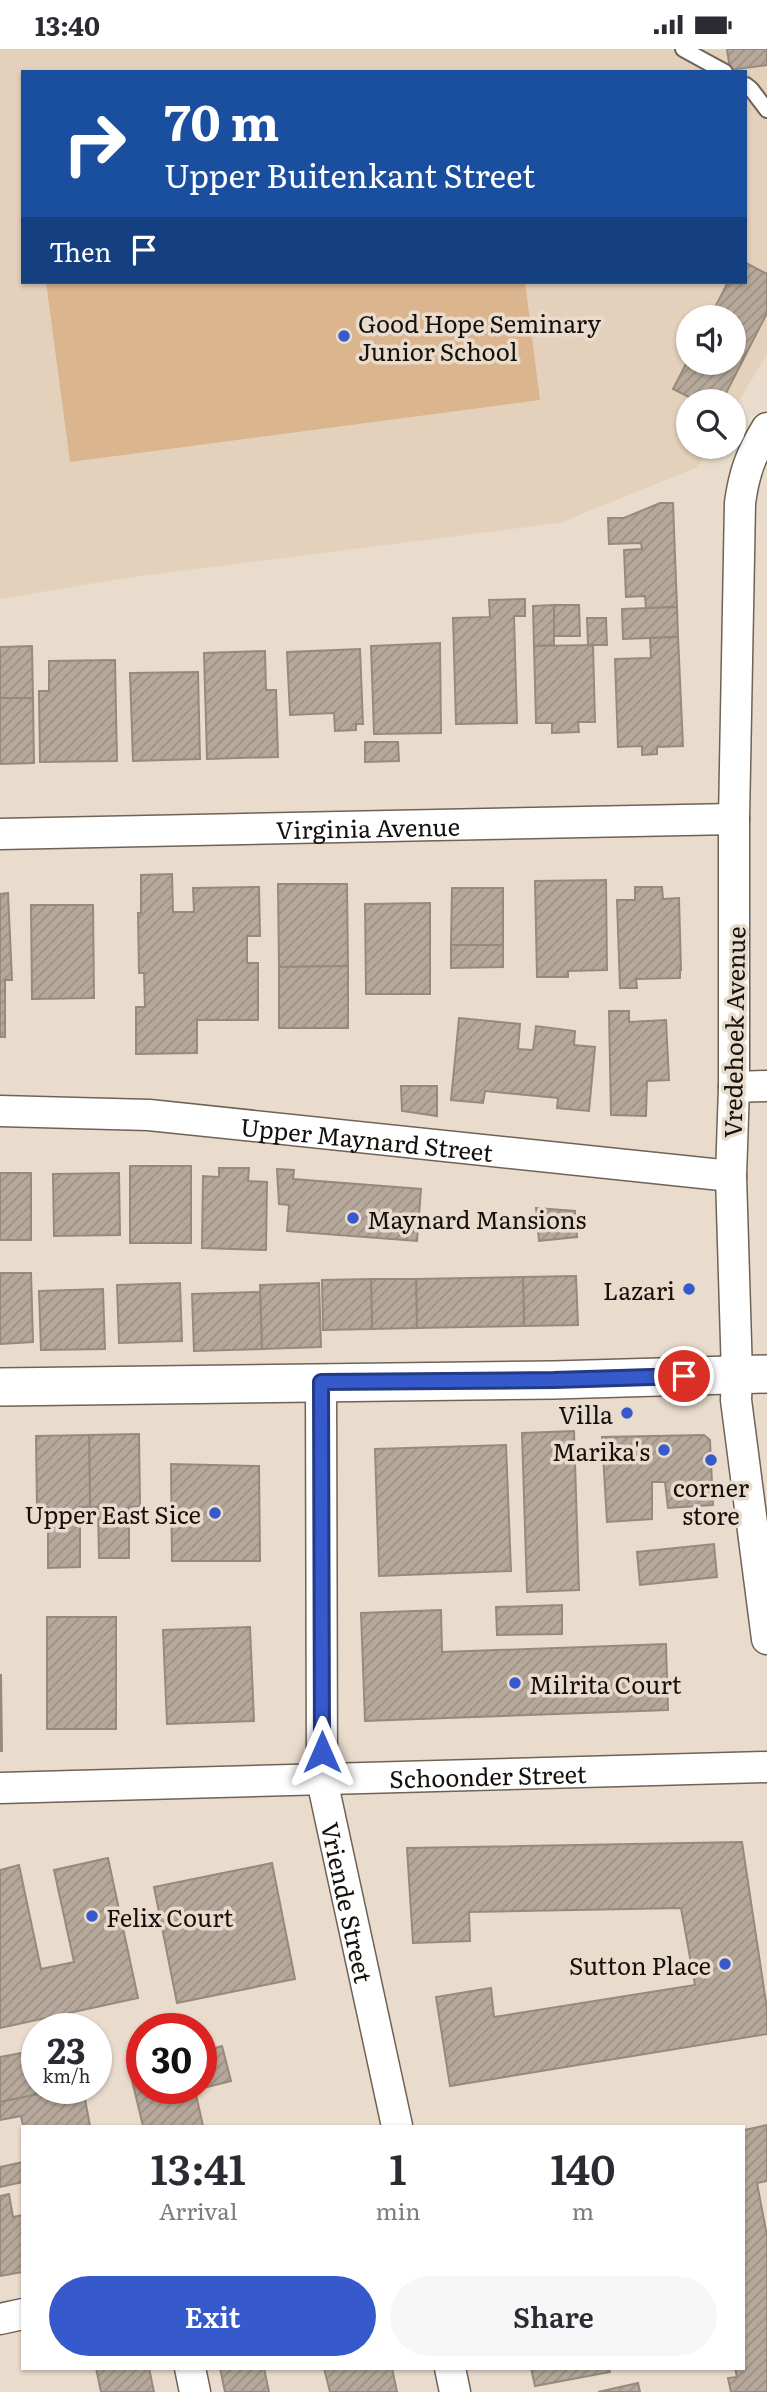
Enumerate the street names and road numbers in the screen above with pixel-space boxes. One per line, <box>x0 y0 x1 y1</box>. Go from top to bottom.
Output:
street label: Virginia Avenue <box>276 807 460 846</box>
street label: Vredehoek Avenue <box>714 926 752 1138</box>
street label: Upper Maynard Street <box>239 1107 495 1168</box>
street label: Schoonder Street <box>389 1754 587 1795</box>
street label: Vriende Street <box>314 1818 383 1986</box>

